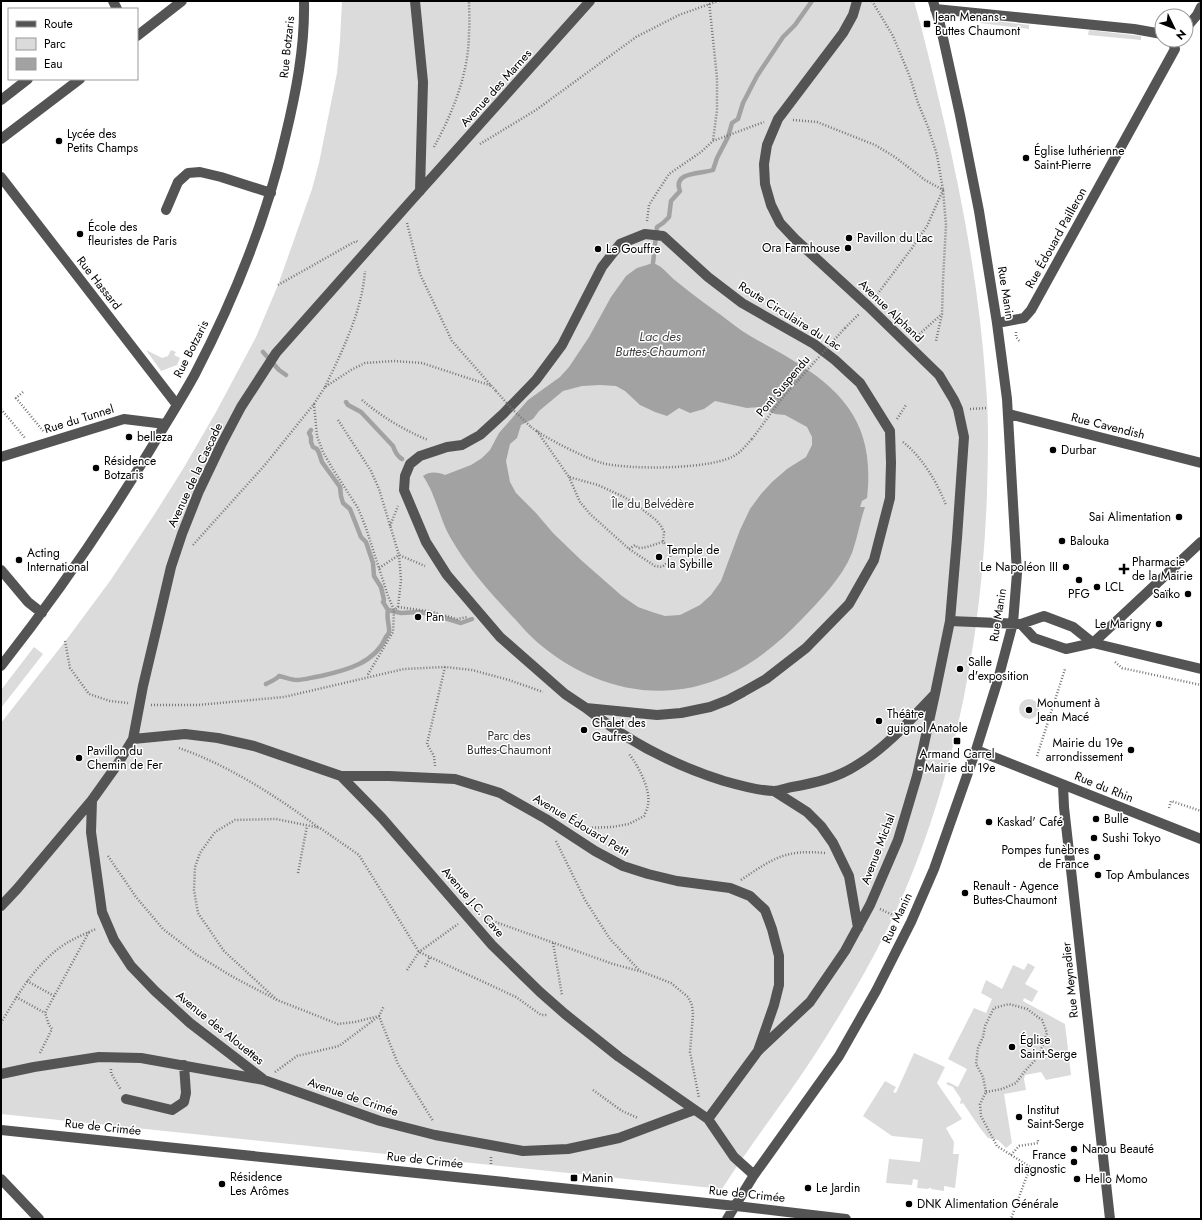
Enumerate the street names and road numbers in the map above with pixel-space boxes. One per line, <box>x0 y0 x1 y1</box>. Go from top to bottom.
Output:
street label: Rue Botzaris <box>275 15 299 79</box>
street label: Avenue des Marnes <box>456 45 536 131</box>
street label: Rue Édouard Pailleron <box>1021 184 1091 292</box>
street label: Rue Hassard <box>72 252 126 314</box>
street label: Rue Manin <box>993 265 1019 321</box>
street label: Avenue Alphand <box>855 275 927 347</box>
street label: Route Circulaire du Lac <box>735 277 845 355</box>
street label: Rue Botzaris <box>169 317 213 381</box>
street label: Pont Suspendu <box>752 351 814 421</box>
street label: Rue du Tunnel <box>42 400 116 438</box>
street label: Rue Cavendish <box>1069 408 1147 444</box>
street label: Avenue de la Cascade <box>163 420 227 530</box>
street label: Rue Manin <box>985 587 1011 643</box>
street label: Rue du Rhin <box>1072 767 1136 807</box>
street label: Avenue Édouard Petit <box>530 789 632 861</box>
street label: Avenue Michal <box>856 811 900 887</box>
street label: Avenue J.C. Cave <box>437 863 509 941</box>
street label: Rue Manin <box>877 890 917 946</box>
street label: Rue Meynadier <box>1057 940 1083 1019</box>
street label: Avenue des Alouettes <box>172 987 268 1069</box>
street label: Avenue de Crimée <box>305 1073 401 1121</box>
street label: Rue de Crimée <box>64 1114 142 1140</box>
street label: Rue de Crimée <box>386 1147 464 1173</box>
street label: Rue de Crimée <box>708 1181 786 1207</box>

